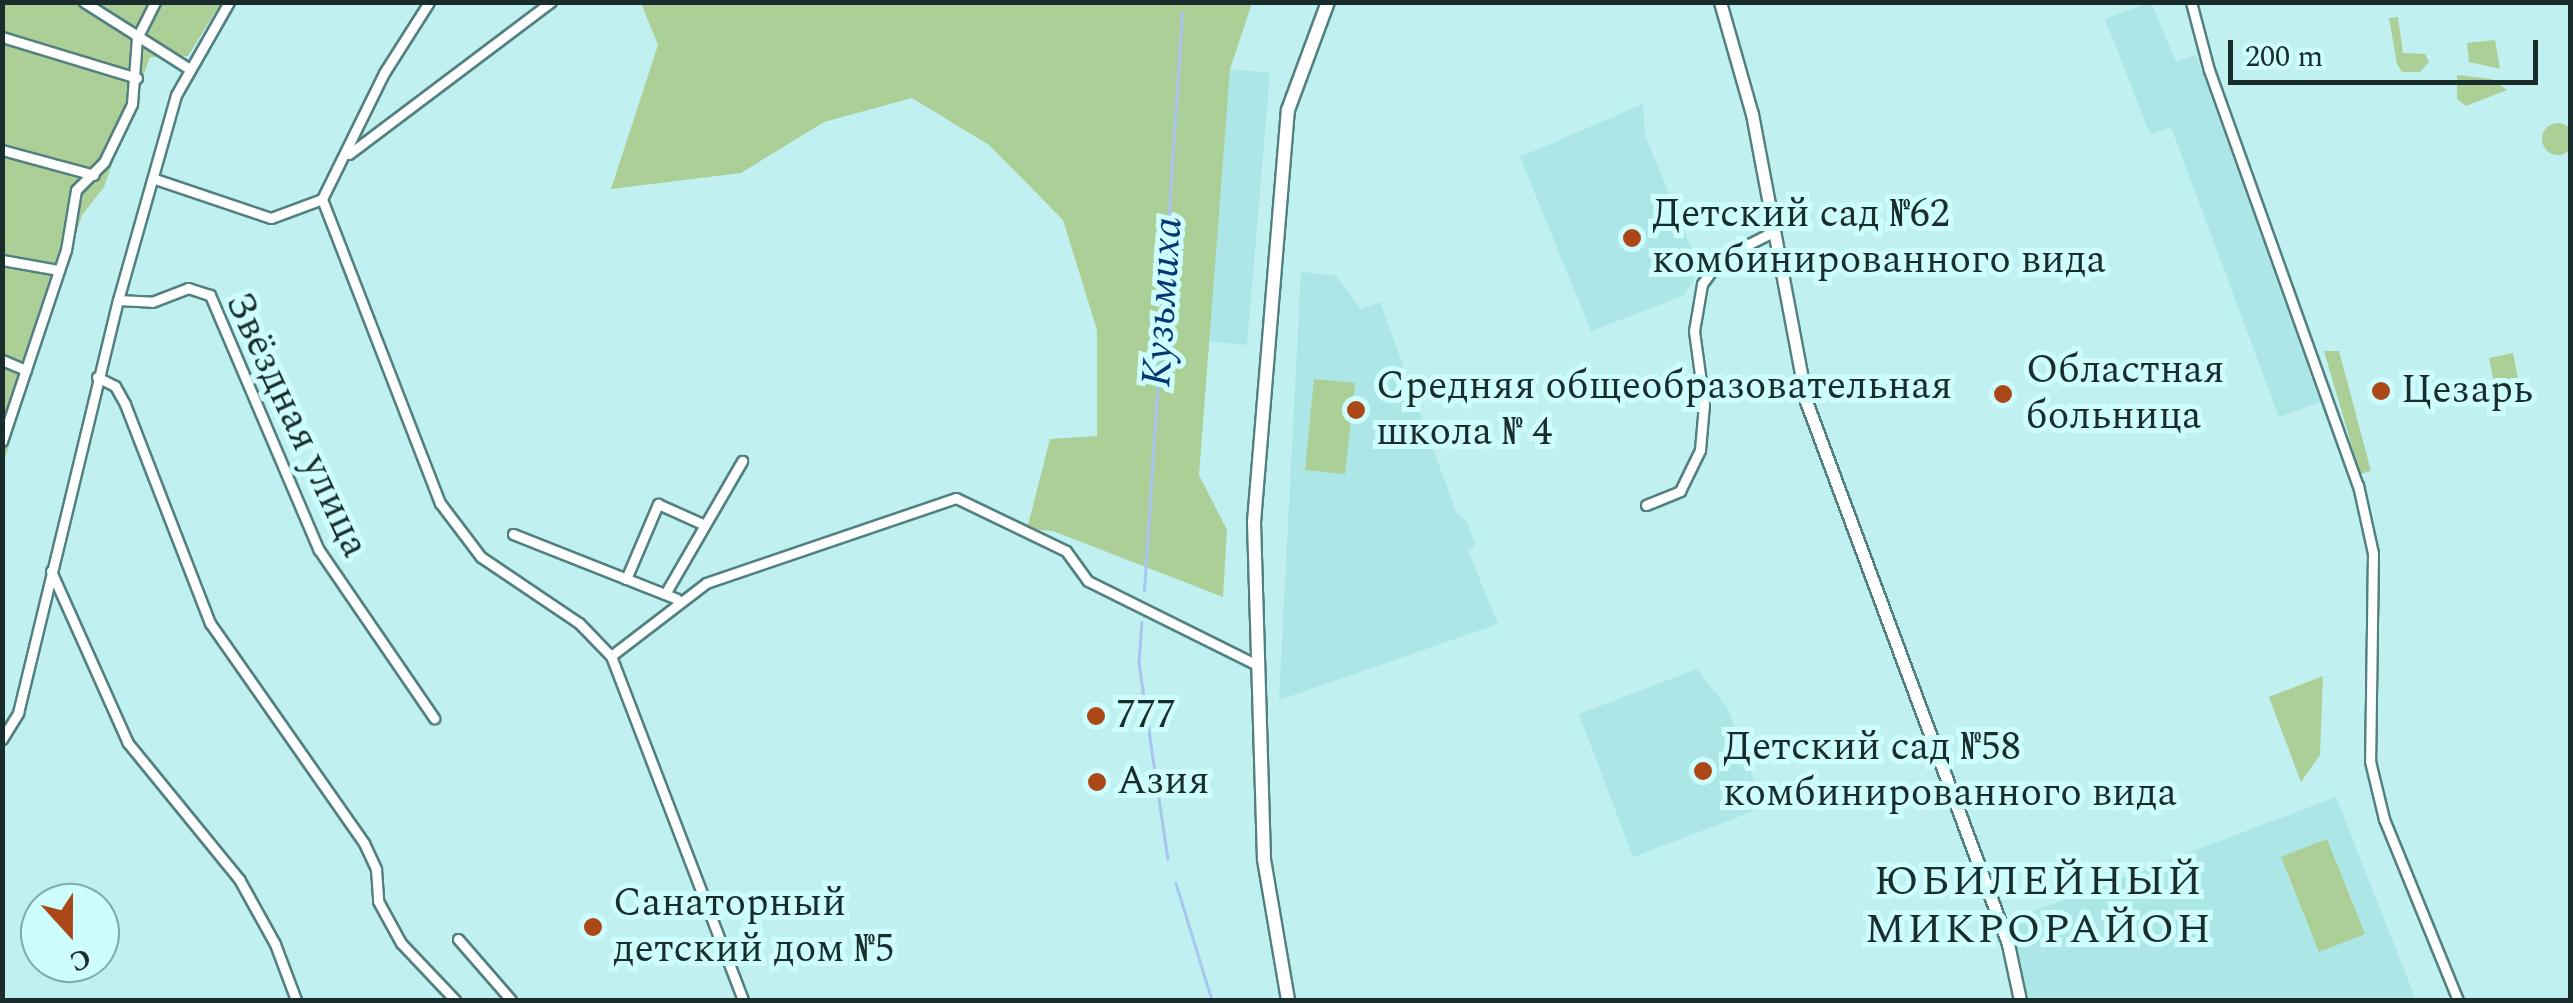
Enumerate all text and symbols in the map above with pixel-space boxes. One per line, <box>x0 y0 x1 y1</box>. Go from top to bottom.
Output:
scale bar <box>2233 20 2543 82</box>
text: 200 m <box>2245 34 2323 80</box>
place label: Детский сад №62 комбинированного вида <box>1652 191 2106 285</box>
water label: Кузьмиха <box>1132 215 1194 389</box>
marker: Детский сад №62 комбинированного вида <box>1621 227 1643 249</box>
street label: Звёздная улица <box>214 285 378 565</box>
place label: Областная больница <box>2026 347 2224 441</box>
place label: Средняя общеобразовательная школа № 4 <box>1376 363 1952 457</box>
place label: Цезарь <box>2401 367 2533 415</box>
marker: Цезарь <box>2370 380 2392 402</box>
marker: Областная больница <box>1990 381 2016 407</box>
marker: Средняя общеобразовательная школа № 4 <box>1345 399 1367 421</box>
place label: 777 <box>1116 692 1176 740</box>
marker: 777 <box>1085 705 1107 727</box>
place label: Детский сад №58 комбинированного вида <box>1723 724 2177 818</box>
place label: Азия <box>1117 758 1209 806</box>
marker: Детский сад №58 комбинированного вида <box>1692 760 1714 782</box>
marker: Азия <box>1086 771 1108 793</box>
district label: ЮБИЛЕЙНЫЙ МИКРОРАЙОН <box>1865 857 2213 956</box>
place label: Санаторный детский дом №5 <box>613 880 895 974</box>
north arrow <box>20 883 120 983</box>
marker: Санаторный детский дом №5 <box>582 916 604 938</box>
text: С <box>63 936 97 983</box>

